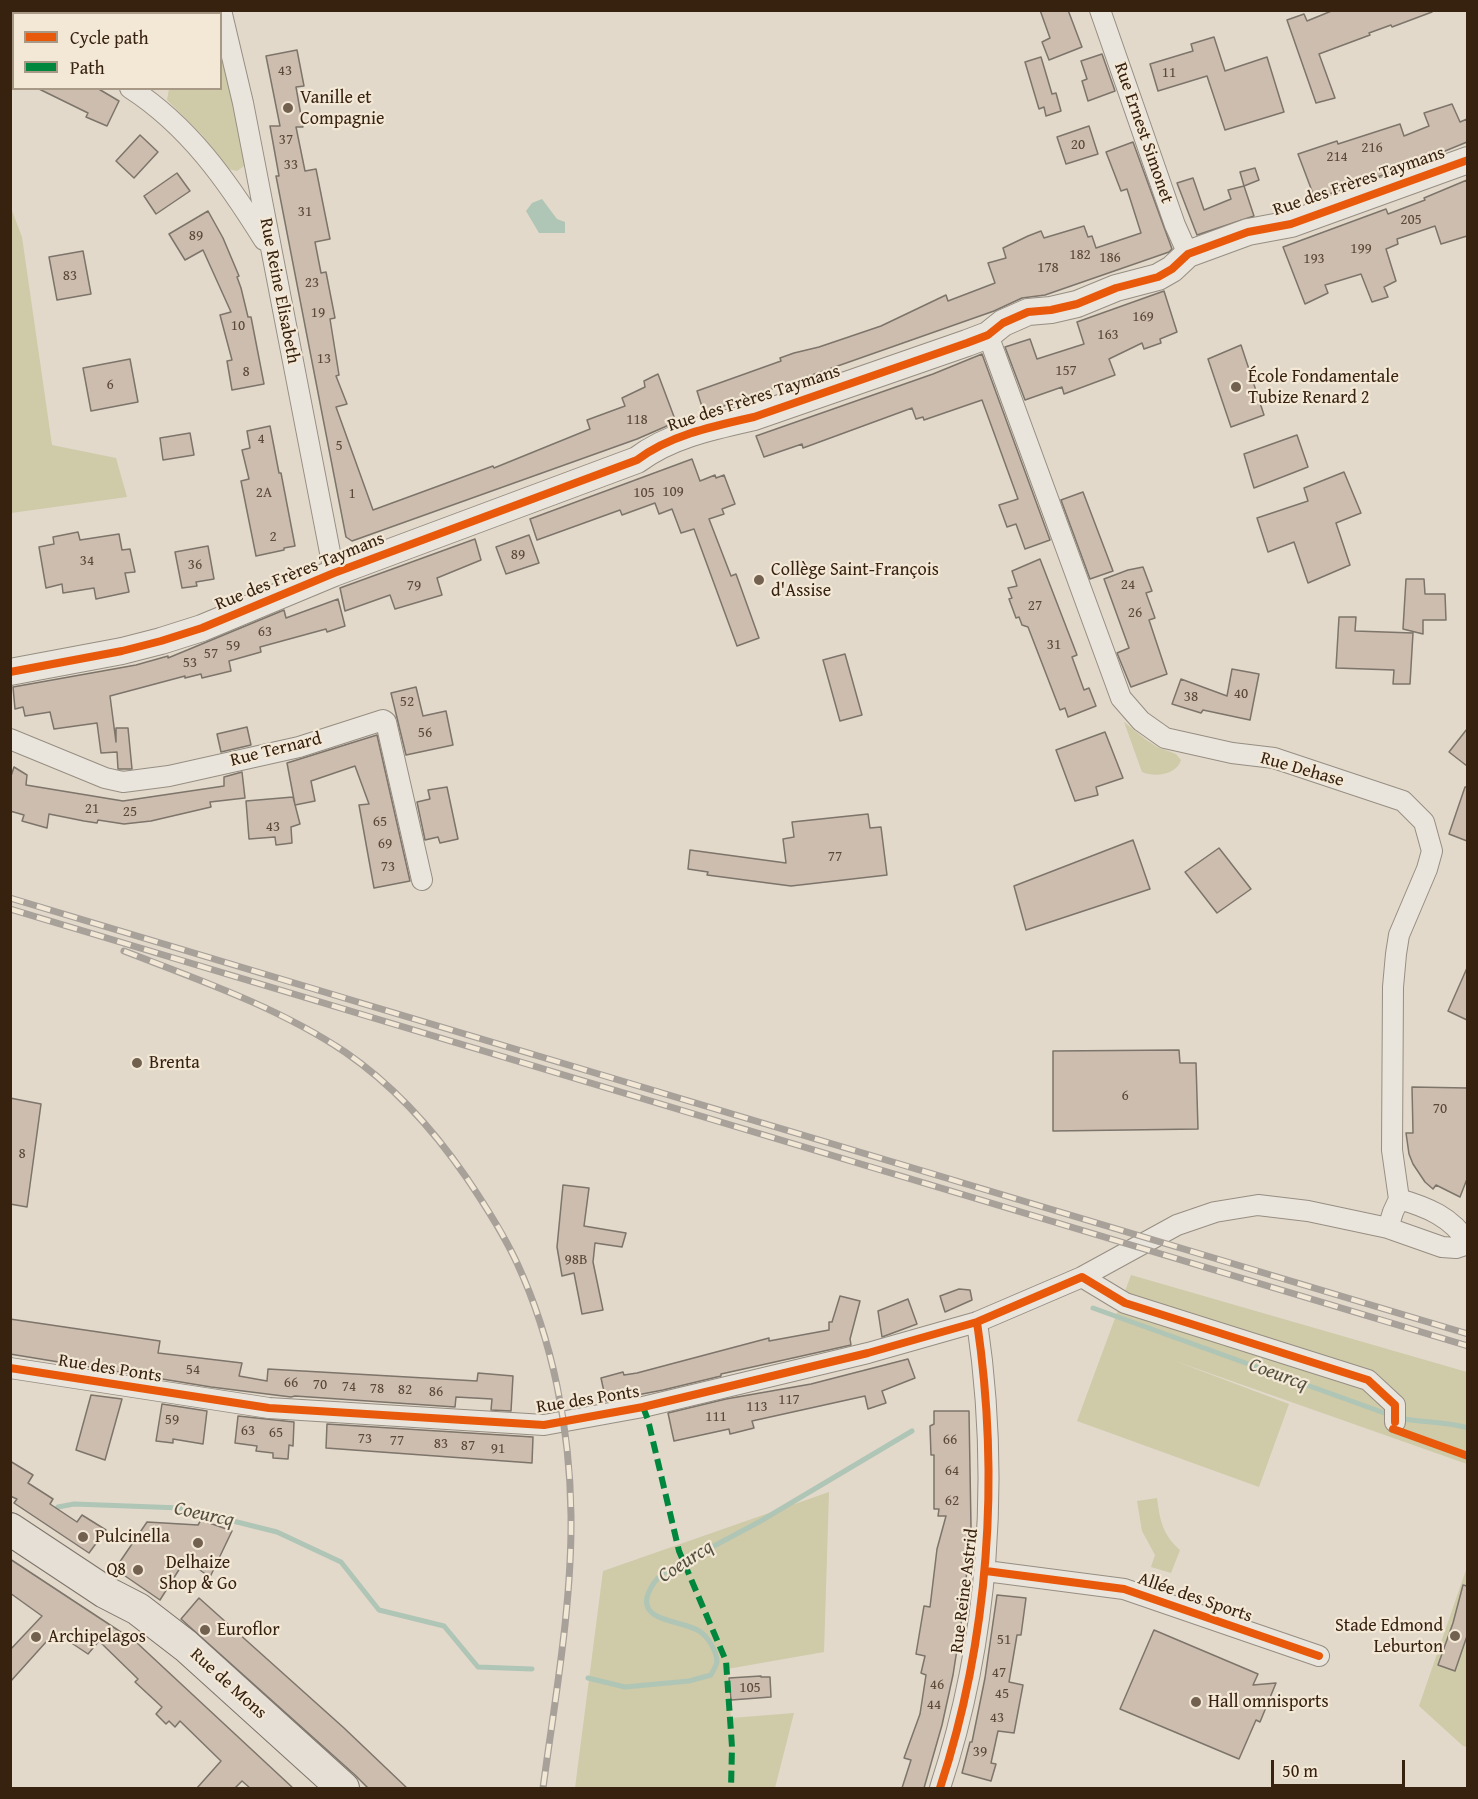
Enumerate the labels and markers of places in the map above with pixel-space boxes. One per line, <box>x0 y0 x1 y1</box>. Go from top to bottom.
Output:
place label: Vanille et Compagnie <box>300 87 384 130</box>
marker: Vanille et Compagnie <box>281 101 295 115</box>
place label: École Fondamentale Tubize Renard 2 <box>1248 366 1399 409</box>
marker: École Fondamentale Tubize Renard 2 <box>1229 380 1243 394</box>
place label: Collège Saint-François d'Assise <box>771 559 939 602</box>
marker: Collège Saint-François d'Assise <box>752 573 766 587</box>
place label: Brenta <box>149 1052 200 1074</box>
marker: Brenta <box>130 1056 144 1070</box>
place label: Pulcinella <box>95 1526 170 1548</box>
marker: Pulcinella <box>76 1530 90 1544</box>
marker: Delhaize Shop & Go <box>191 1536 205 1550</box>
place label: Delhaize Shop & Go <box>159 1552 237 1594</box>
place label: Q8 <box>106 1559 126 1581</box>
marker: Q8 <box>131 1563 145 1577</box>
place label: Stade Edmond Leburton <box>1335 1615 1443 1658</box>
place label: Euroflor <box>217 1619 280 1641</box>
marker: Euroflor <box>198 1623 212 1637</box>
place label: Archipelagos <box>48 1626 146 1648</box>
marker: Stade Edmond Leburton <box>1448 1629 1462 1643</box>
marker: Archipelagos <box>29 1630 43 1644</box>
place label: Hall omnisports <box>1208 1691 1329 1713</box>
marker: Hall omnisports <box>1189 1695 1203 1709</box>

